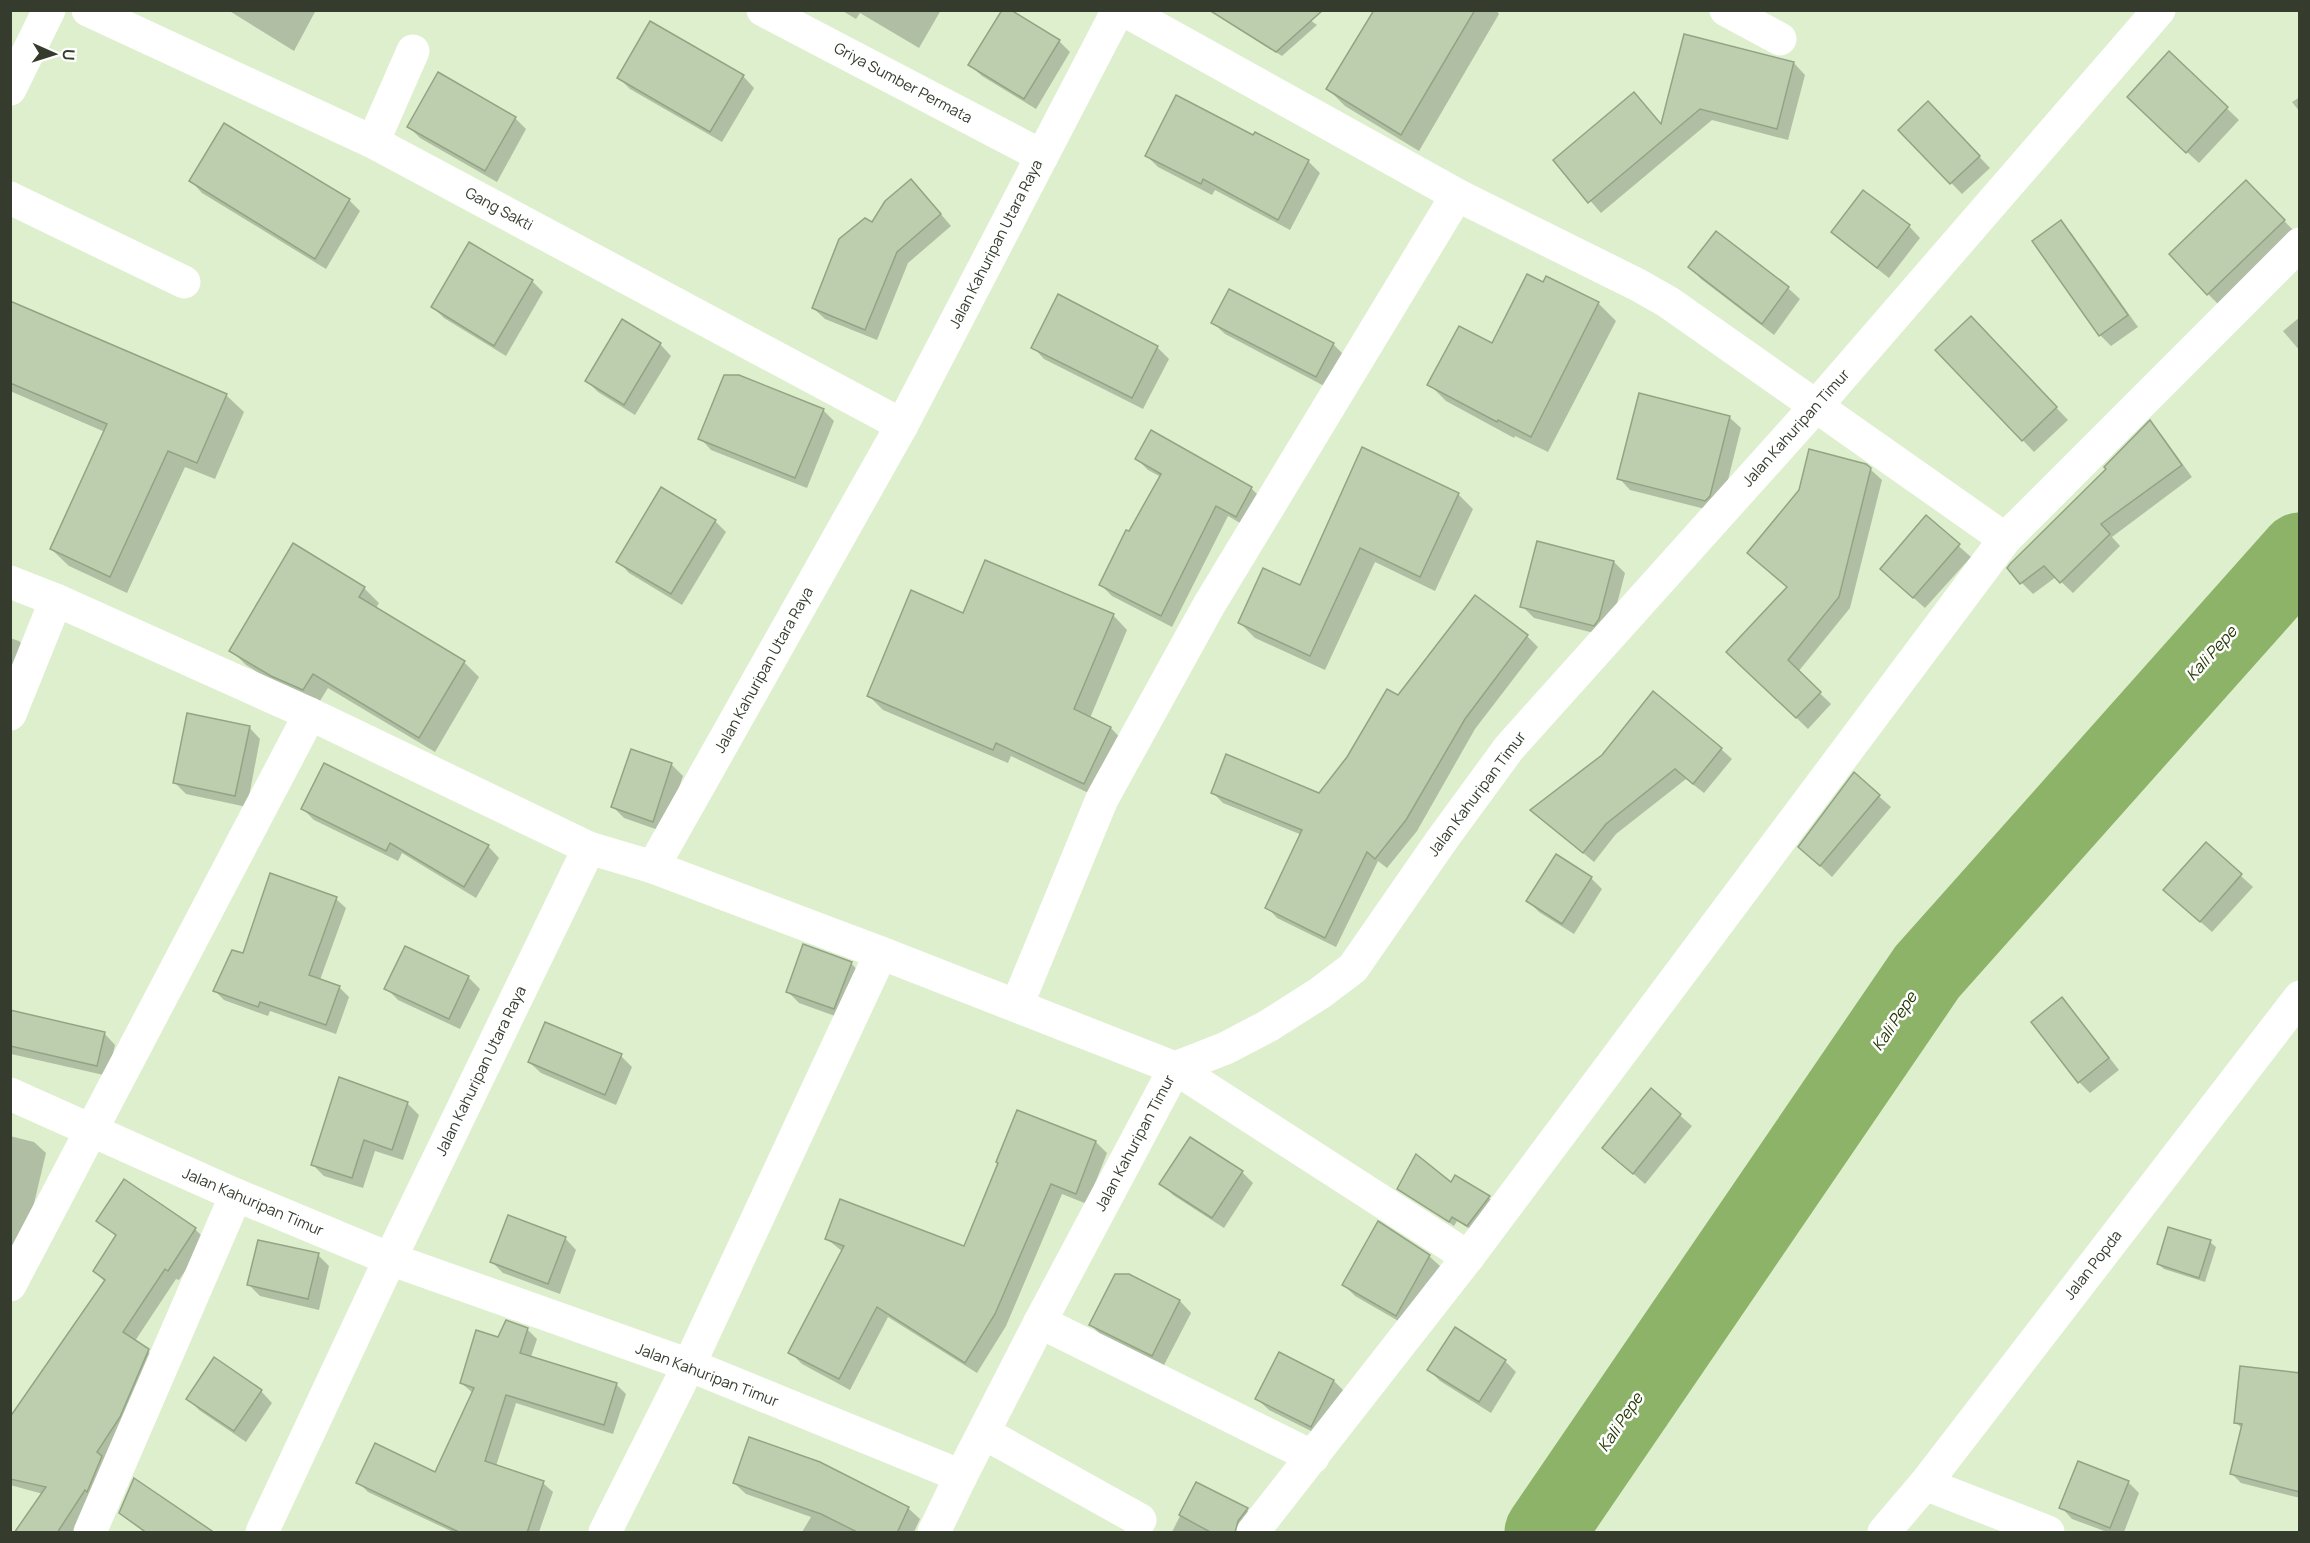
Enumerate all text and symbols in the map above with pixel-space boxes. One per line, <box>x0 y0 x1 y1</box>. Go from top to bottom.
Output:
north arrow <box>24 24 84 84</box>
street label: Griya Sumber Permata <box>830 37 976 128</box>
text: U <box>58 48 80 61</box>
street label: Jalan Kahuripan Utara Raya <box>944 156 1047 332</box>
street label: Gang Sakti <box>462 182 537 235</box>
street label: Jalan Kahuripan Timur <box>1737 364 1855 491</box>
street label: Jalan Kahuripan Utara Raya <box>709 583 818 757</box>
water label: Kali Pepe <box>2181 620 2243 685</box>
street label: Jalan Kahuripan Timur <box>1423 726 1531 861</box>
street label: Jalan Kahuripan Utara Raya <box>430 982 531 1159</box>
water label: Kali Pepe <box>1866 986 1923 1055</box>
street label: Jalan Kahuripan Timur <box>1090 1070 1180 1215</box>
street label: Jalan Kahuripan Timur <box>179 1162 328 1241</box>
street label: Jalan Popda <box>2059 1226 2126 1304</box>
street label: Jalan Kahuripan Timur <box>633 1338 782 1412</box>
water label: Kali Pepe <box>1592 1387 1649 1456</box>

